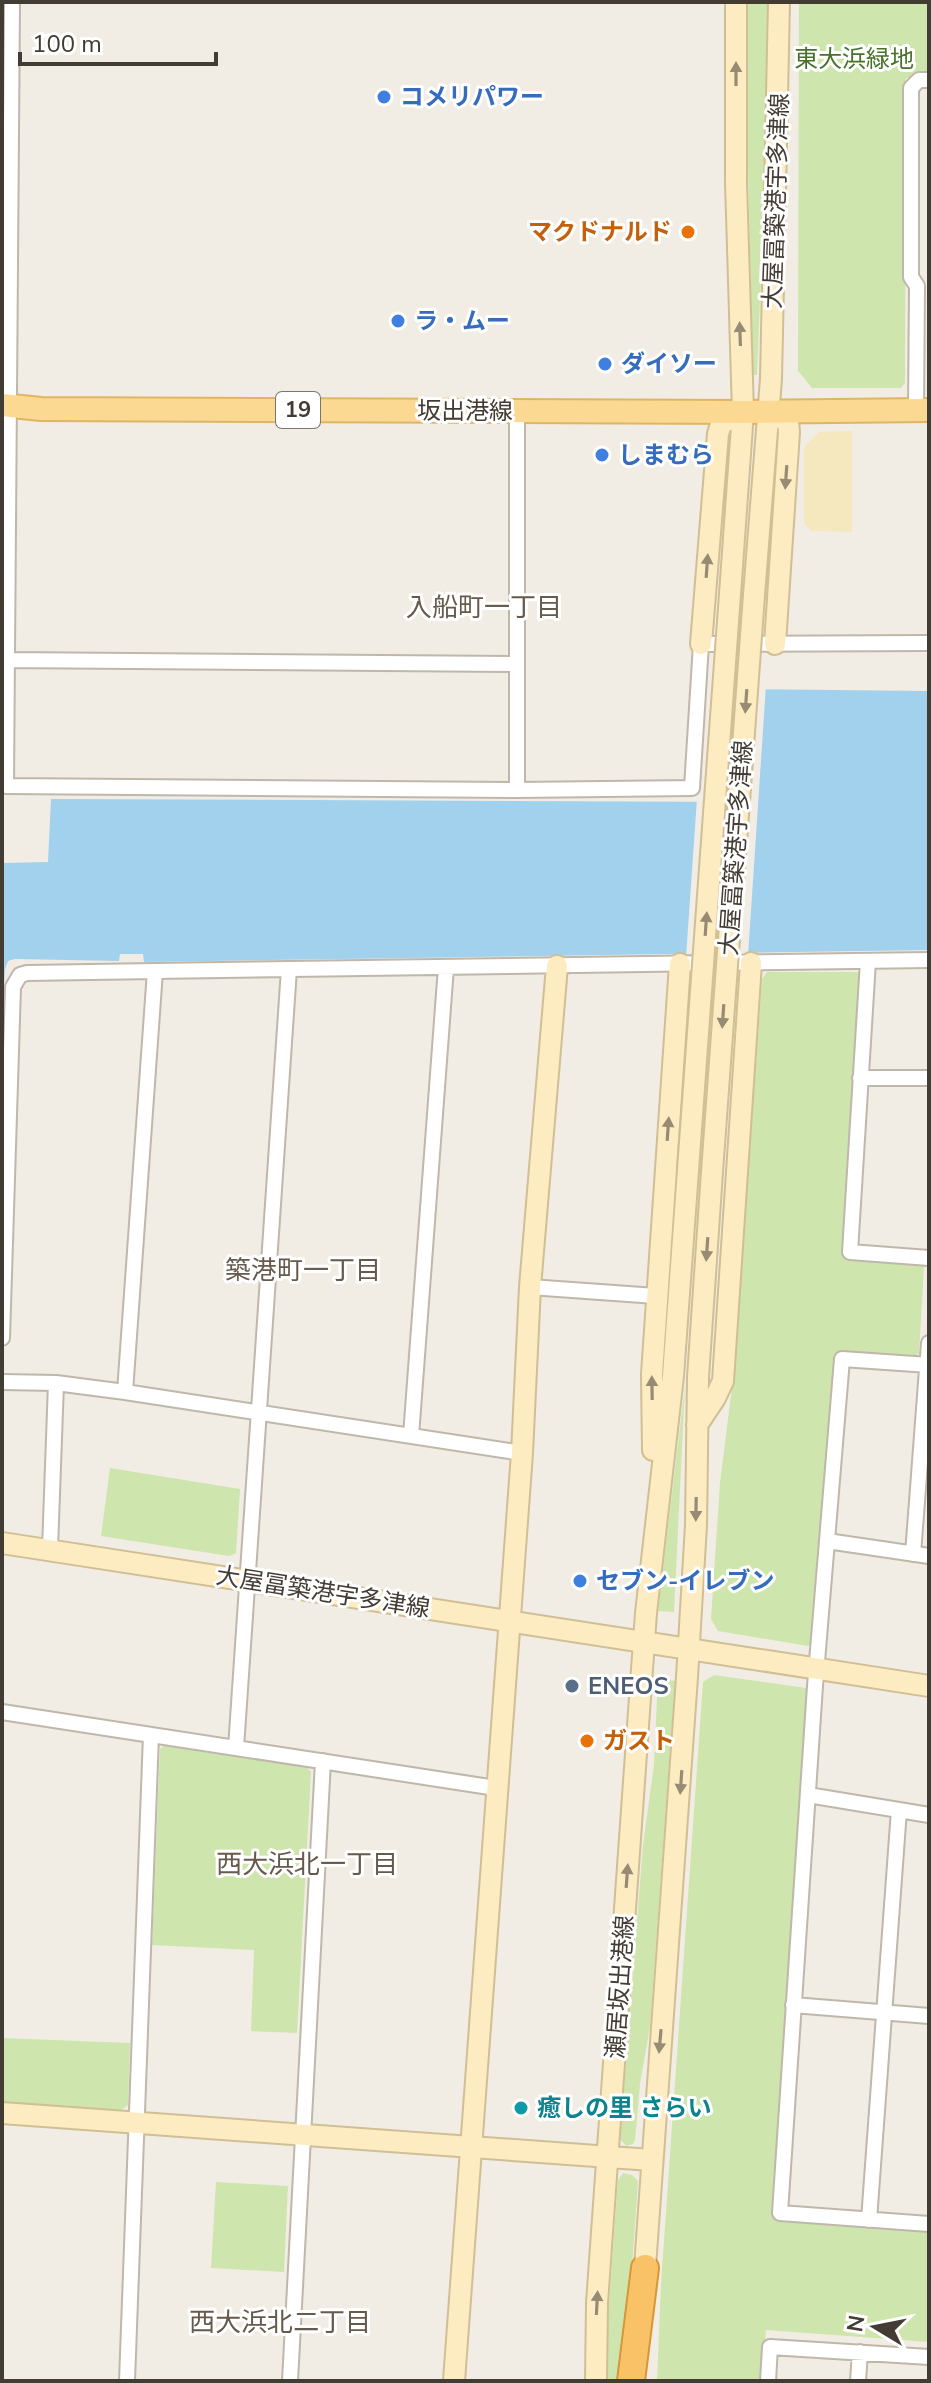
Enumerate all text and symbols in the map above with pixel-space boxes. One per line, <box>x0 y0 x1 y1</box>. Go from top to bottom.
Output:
scale bar <box>20 16 216 66</box>
text: 100 m <box>32 28 102 60</box>
park label: 東大浜緑地 <box>794 43 914 75</box>
one-way arrow <box>730 61 742 86</box>
place label: コメリパワー <box>400 81 544 113</box>
marker: コメリパワー <box>375 88 393 106</box>
street label: 大屋冨築港宇多津線 <box>756 93 796 309</box>
place label: マクドナルド <box>528 216 672 248</box>
marker: マクドナルド <box>679 223 697 241</box>
place label: ラ・ムー <box>414 305 510 337</box>
marker: ラ・ムー <box>389 312 407 330</box>
one-way arrow <box>733 321 746 346</box>
place label: ダイソー <box>621 348 717 380</box>
marker: ダイソー <box>596 355 614 373</box>
road number: 19 <box>276 392 320 428</box>
street label: 坂出港線 <box>417 395 513 427</box>
place label: しまむら <box>618 439 714 471</box>
marker: しまむら <box>593 446 611 464</box>
one-way arrow <box>780 465 793 490</box>
one-way arrow <box>701 553 714 578</box>
district label: 入船町一丁目 <box>406 590 562 625</box>
one-way arrow <box>739 689 752 714</box>
street label: 大屋冨築港宇多津線 <box>713 739 759 957</box>
one-way arrow <box>700 911 713 936</box>
one-way arrow <box>716 1004 729 1029</box>
one-way arrow <box>662 1116 675 1141</box>
one-way arrow <box>700 1237 713 1262</box>
district label: 築港町一丁目 <box>225 1253 381 1288</box>
one-way arrow <box>646 1375 658 1400</box>
one-way arrow <box>690 1497 702 1522</box>
street label: 大屋冨築港宇多津線 <box>214 1559 432 1625</box>
place label: セブン-イレブン <box>596 1565 774 1597</box>
marker: セブン-イレブン <box>571 1572 589 1590</box>
place label: ENEOS <box>588 1670 669 1702</box>
marker: ENEOS <box>563 1677 581 1695</box>
place label: ガスト <box>603 1725 675 1757</box>
marker: ガスト <box>578 1732 596 1750</box>
one-way arrow <box>674 1770 687 1795</box>
district label: 西大浜北一丁目 <box>216 1847 398 1882</box>
one-way arrow <box>621 1863 634 1888</box>
street label: 瀬居坂出港線 <box>599 1914 641 2060</box>
one-way arrow <box>653 2029 666 2054</box>
place label: 癒しの里 さらい <box>537 2092 711 2124</box>
marker: 癒しの里 さらい <box>512 2099 530 2117</box>
north arrow <box>835 2287 915 2367</box>
one-way arrow <box>591 2290 604 2315</box>
district label: 西大浜北二丁目 <box>189 2305 371 2340</box>
text: N <box>840 2313 872 2334</box>

